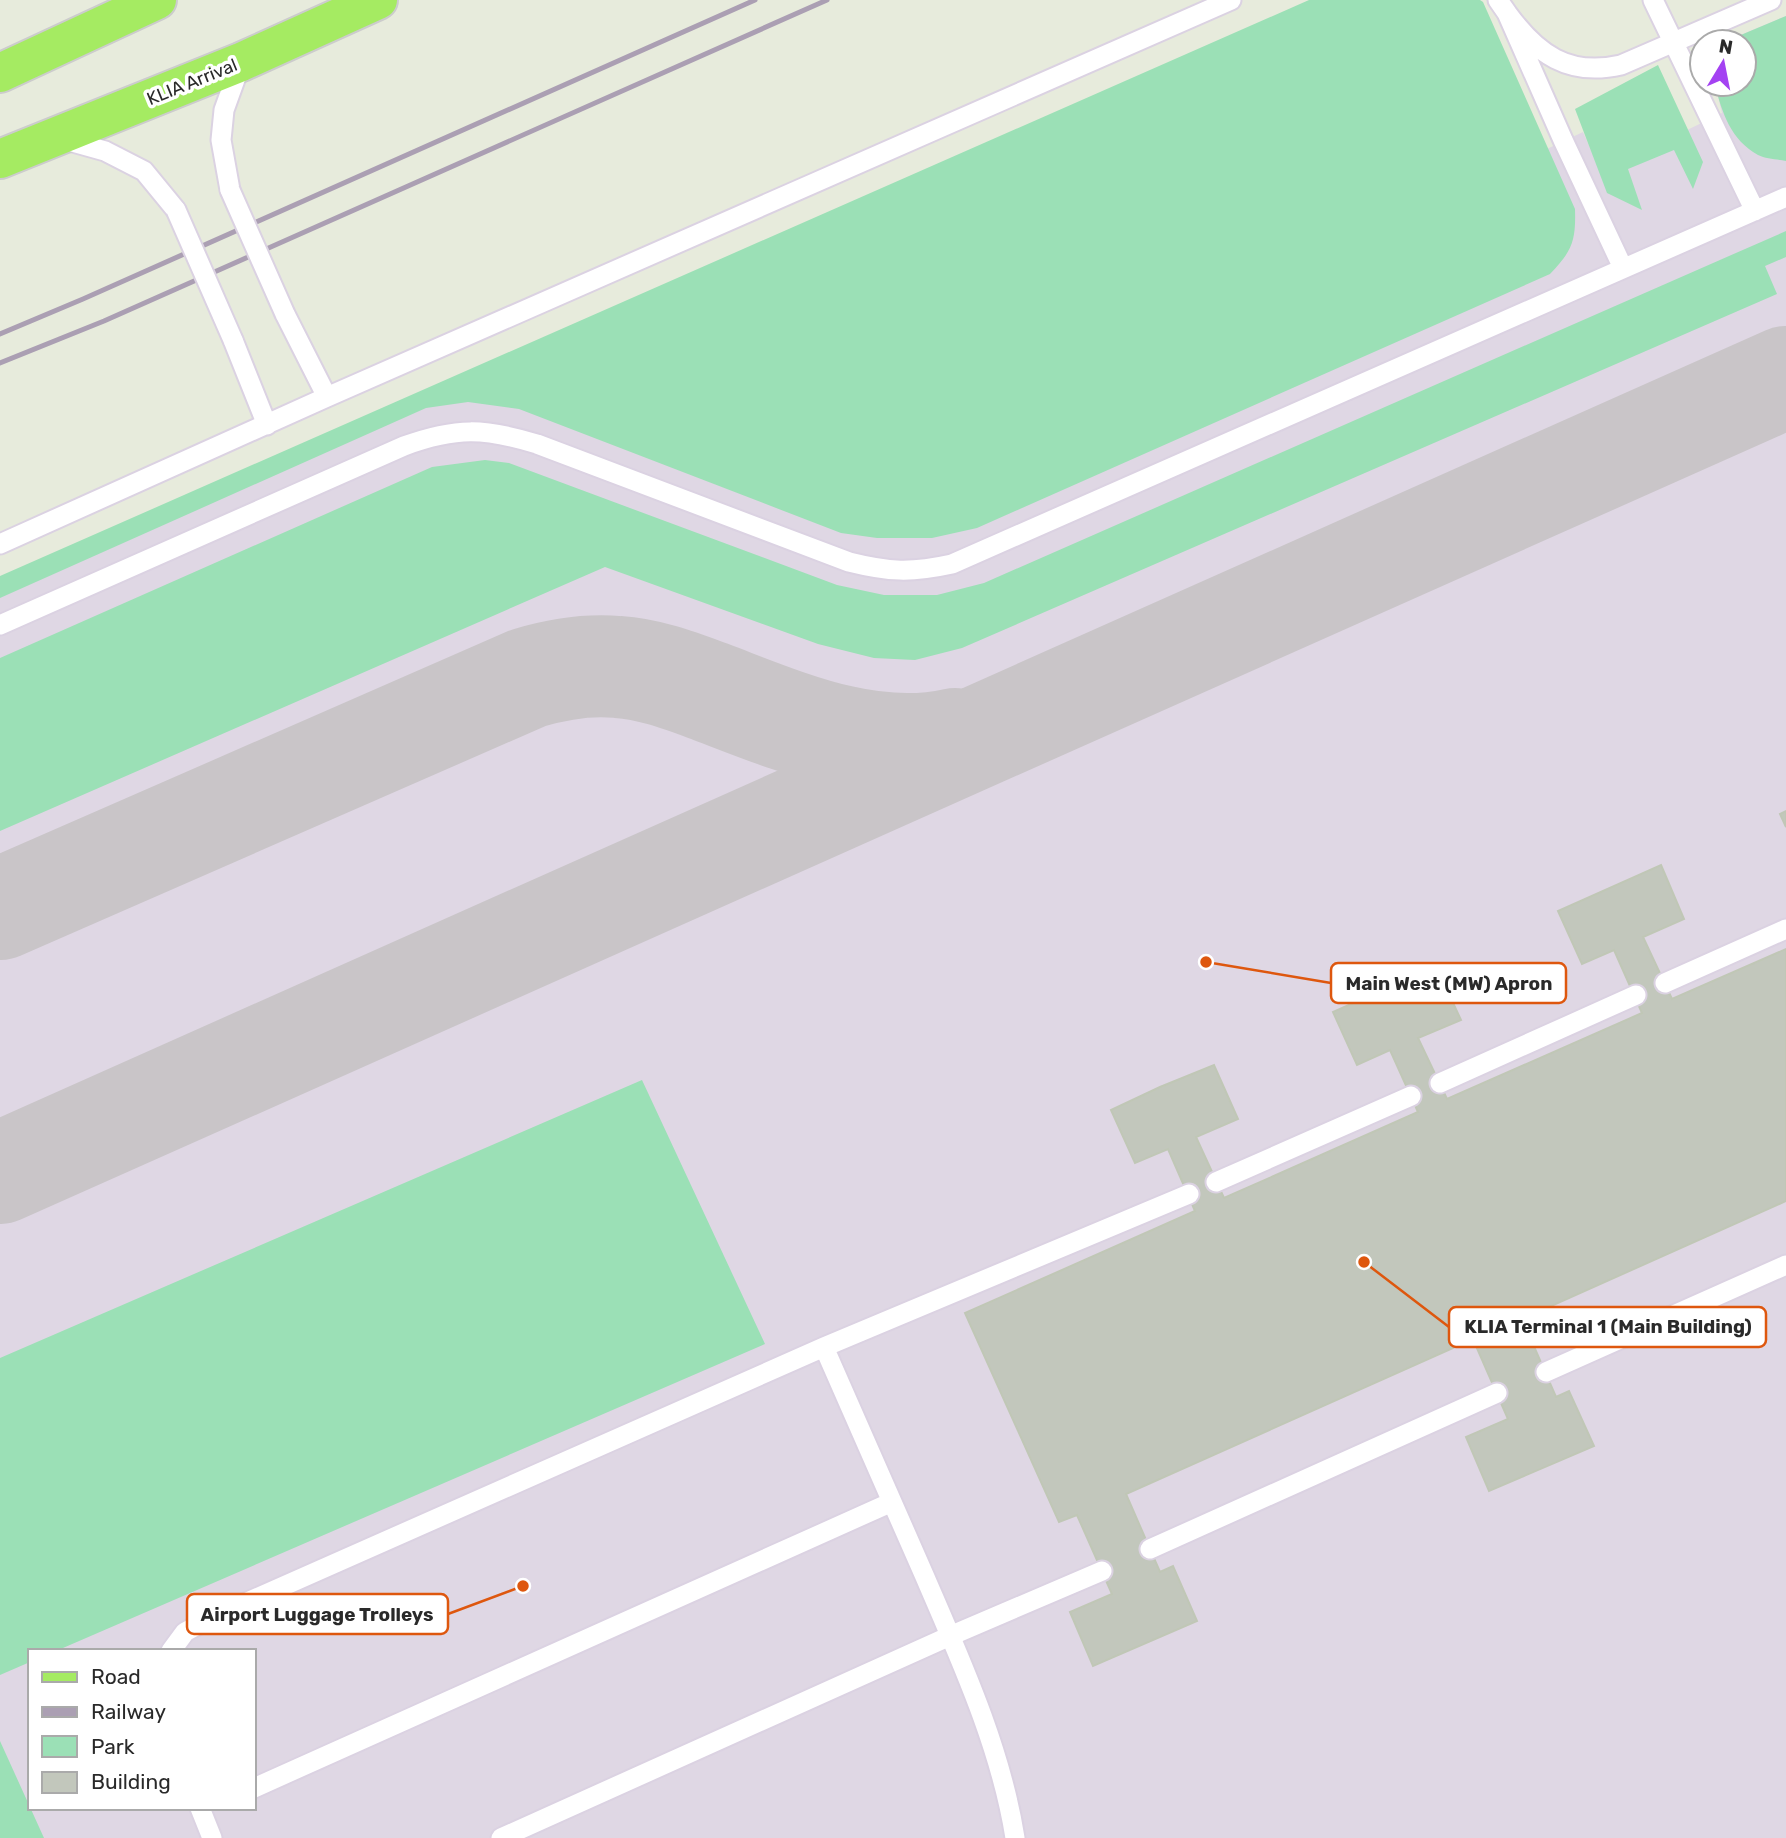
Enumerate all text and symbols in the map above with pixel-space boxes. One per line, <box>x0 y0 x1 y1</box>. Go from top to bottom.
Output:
north arrow <box>1688 28 1758 98</box>
text: N <box>1717 34 1735 59</box>
street label: KLIA Arrival <box>144 54 240 110</box>
callout: Main West (MW) Apron <box>1331 963 1566 1003</box>
text: Main West (MW) Apron <box>1346 972 1552 995</box>
callout: KLIA Terminal 1 (Main Building) <box>1449 1307 1766 1347</box>
text: KLIA Terminal 1 (Main Building) <box>1464 1315 1752 1338</box>
callout: Airport Luggage Trolleys <box>187 1594 448 1634</box>
text: Airport Luggage Trolleys <box>201 1603 433 1626</box>
legend <box>28 1649 256 1810</box>
text: Road <box>91 1664 141 1689</box>
text: Railway <box>91 1699 166 1724</box>
text: Park <box>91 1734 135 1759</box>
text: Building <box>91 1769 171 1794</box>

